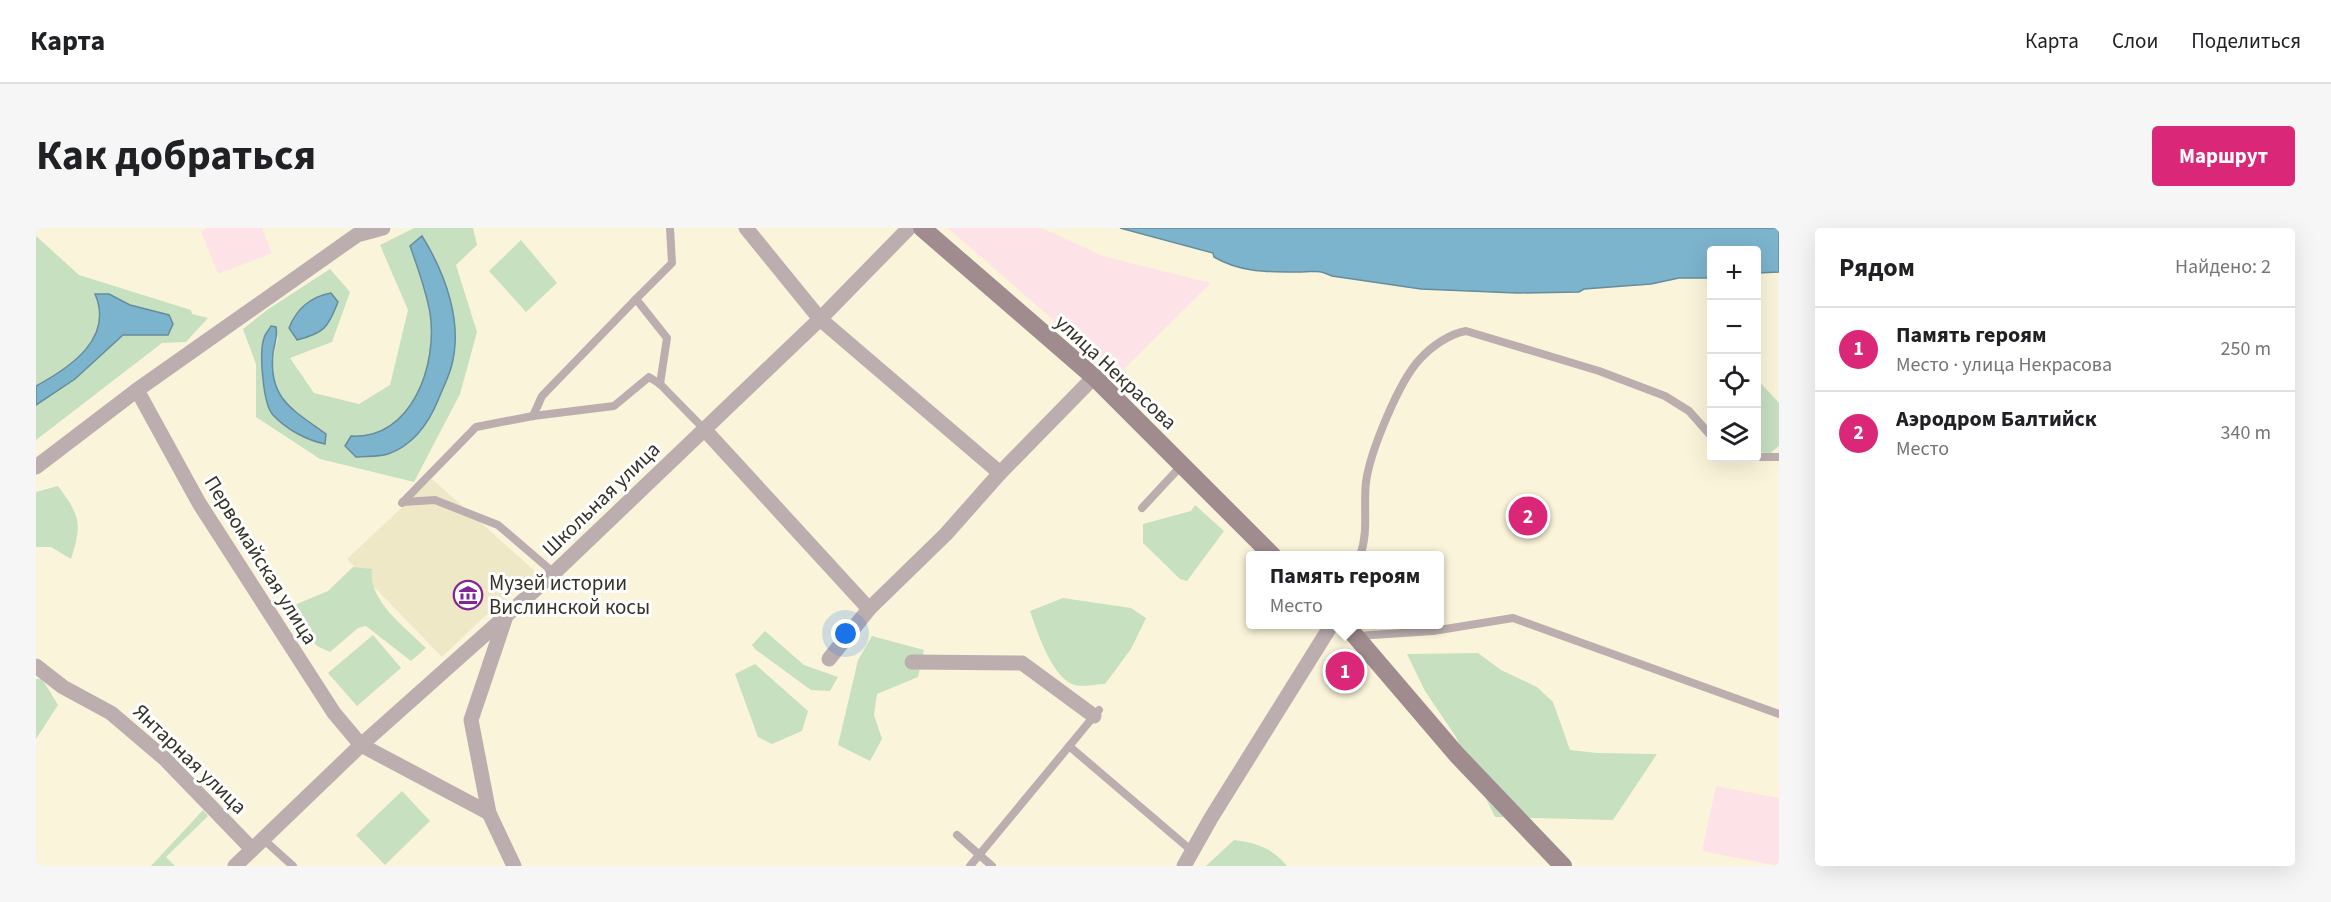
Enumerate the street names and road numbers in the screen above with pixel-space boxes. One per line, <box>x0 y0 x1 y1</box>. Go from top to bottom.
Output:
street label: улица Некрасова <box>1048 307 1184 437</box>
street label: Школьная улица <box>535 435 667 563</box>
street label: Первомайская улица <box>197 470 325 650</box>
street label: Янтарная улица <box>126 697 254 821</box>

